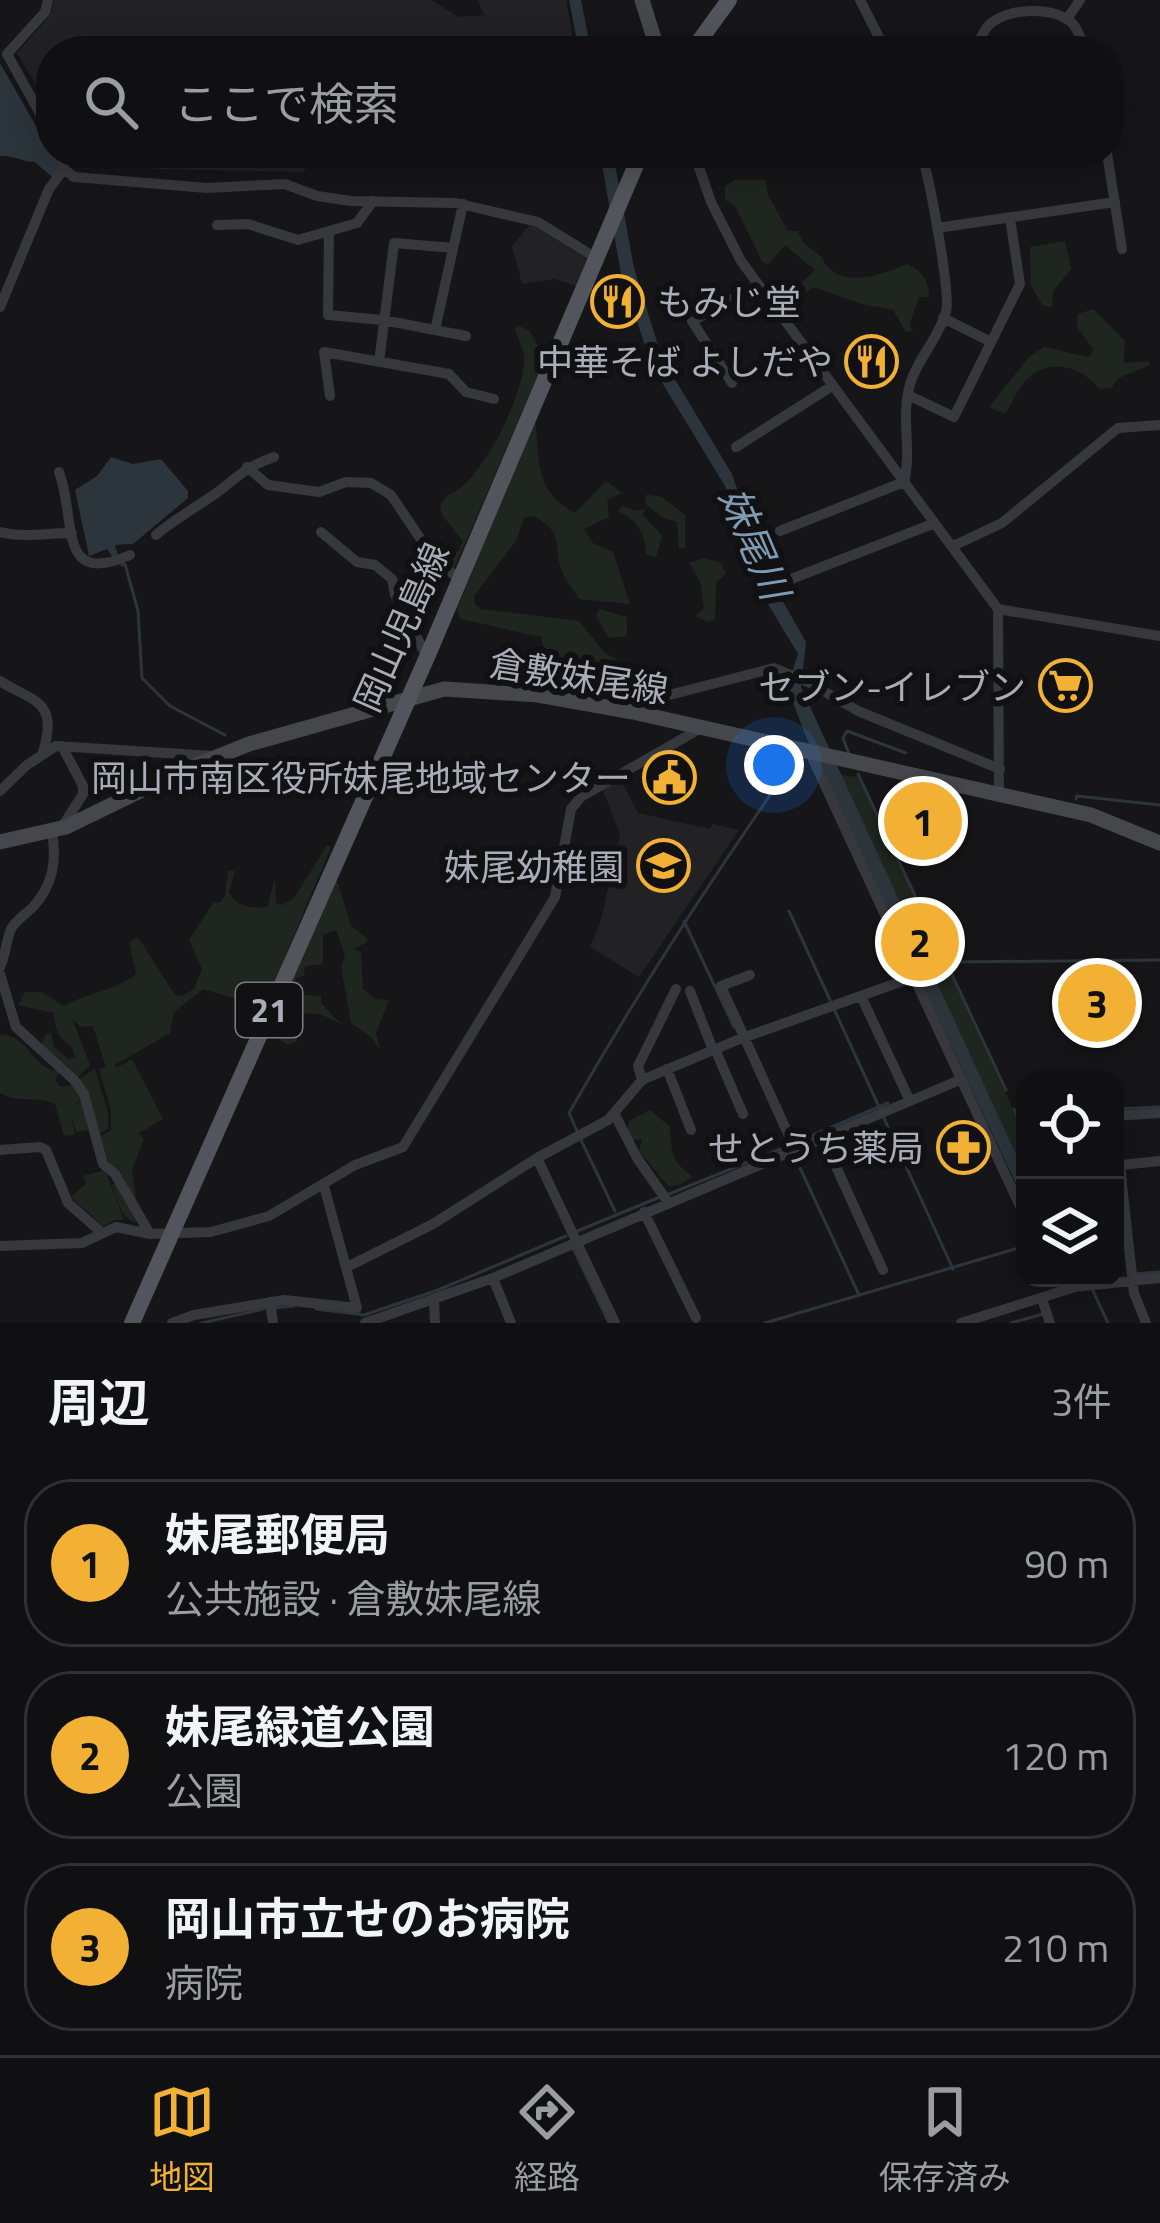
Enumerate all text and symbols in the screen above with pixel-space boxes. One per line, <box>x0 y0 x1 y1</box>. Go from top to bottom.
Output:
search box <box>36 36 1124 168</box>
icon: search <box>78 69 144 135</box>
text: ここで検索 <box>174 69 399 137</box>
restaurant icon: もみじ堂 <box>590 273 646 329</box>
place label: もみじ堂 <box>657 274 801 329</box>
restaurant icon: 中華そば よしだや <box>844 333 900 389</box>
place label: 中華そば よしだや <box>537 334 833 389</box>
water label: 妹尾川 <box>705 478 807 612</box>
street label: 岡山児島線 <box>339 534 463 720</box>
street label: 倉敷妹尾線 <box>486 635 672 717</box>
supermarket icon: セブン-イレブン <box>1037 658 1093 714</box>
place label: セブン-イレブン <box>758 659 1026 714</box>
your location <box>744 735 804 795</box>
public building icon: 岡山市南区役所妹尾地域センター <box>642 749 698 805</box>
place label: 岡山市南区役所妹尾地域センター <box>91 750 631 805</box>
pin: 1 <box>884 776 962 866</box>
school or university icon: 妹尾幼稚園 <box>635 838 691 894</box>
place label: 妹尾幼稚園 <box>444 839 624 894</box>
pin: 2 <box>881 897 959 987</box>
pin: 3 <box>1058 958 1136 1048</box>
road number: 21 <box>236 983 302 1037</box>
map controls <box>1016 1071 1124 1287</box>
button: locate <box>1016 1071 1124 1179</box>
pharmacy icon: せとうち薬局 <box>935 1119 991 1175</box>
place label: せとうち薬局 <box>708 1120 924 1175</box>
button: layers <box>1016 1179 1124 1287</box>
text: 周辺 <box>48 1363 150 1441</box>
text: 3件 <box>1051 1372 1112 1431</box>
text: 妹尾郵便局 <box>165 1500 390 1568</box>
text: 1 <box>79 1534 101 1593</box>
text: 90 m <box>1024 1534 1109 1593</box>
text: 公共施設 · 倉敷妹尾線 <box>165 1569 542 1628</box>
text: 妹尾緑道公園 <box>165 1692 435 1760</box>
text: 2 <box>79 1726 101 1785</box>
text: 120 m <box>1002 1726 1109 1785</box>
text: 公園 <box>165 1761 243 1820</box>
text: 岡山市立せのお病院 <box>165 1884 570 1952</box>
text: 3 <box>79 1918 101 1977</box>
text: 210 m <box>1002 1918 1109 1977</box>
text: 病院 <box>165 1953 243 2012</box>
tab: 地図 <box>149 2079 215 2202</box>
tab: 経路 <box>514 2079 580 2202</box>
tab: 保存済み <box>879 2079 1011 2202</box>

